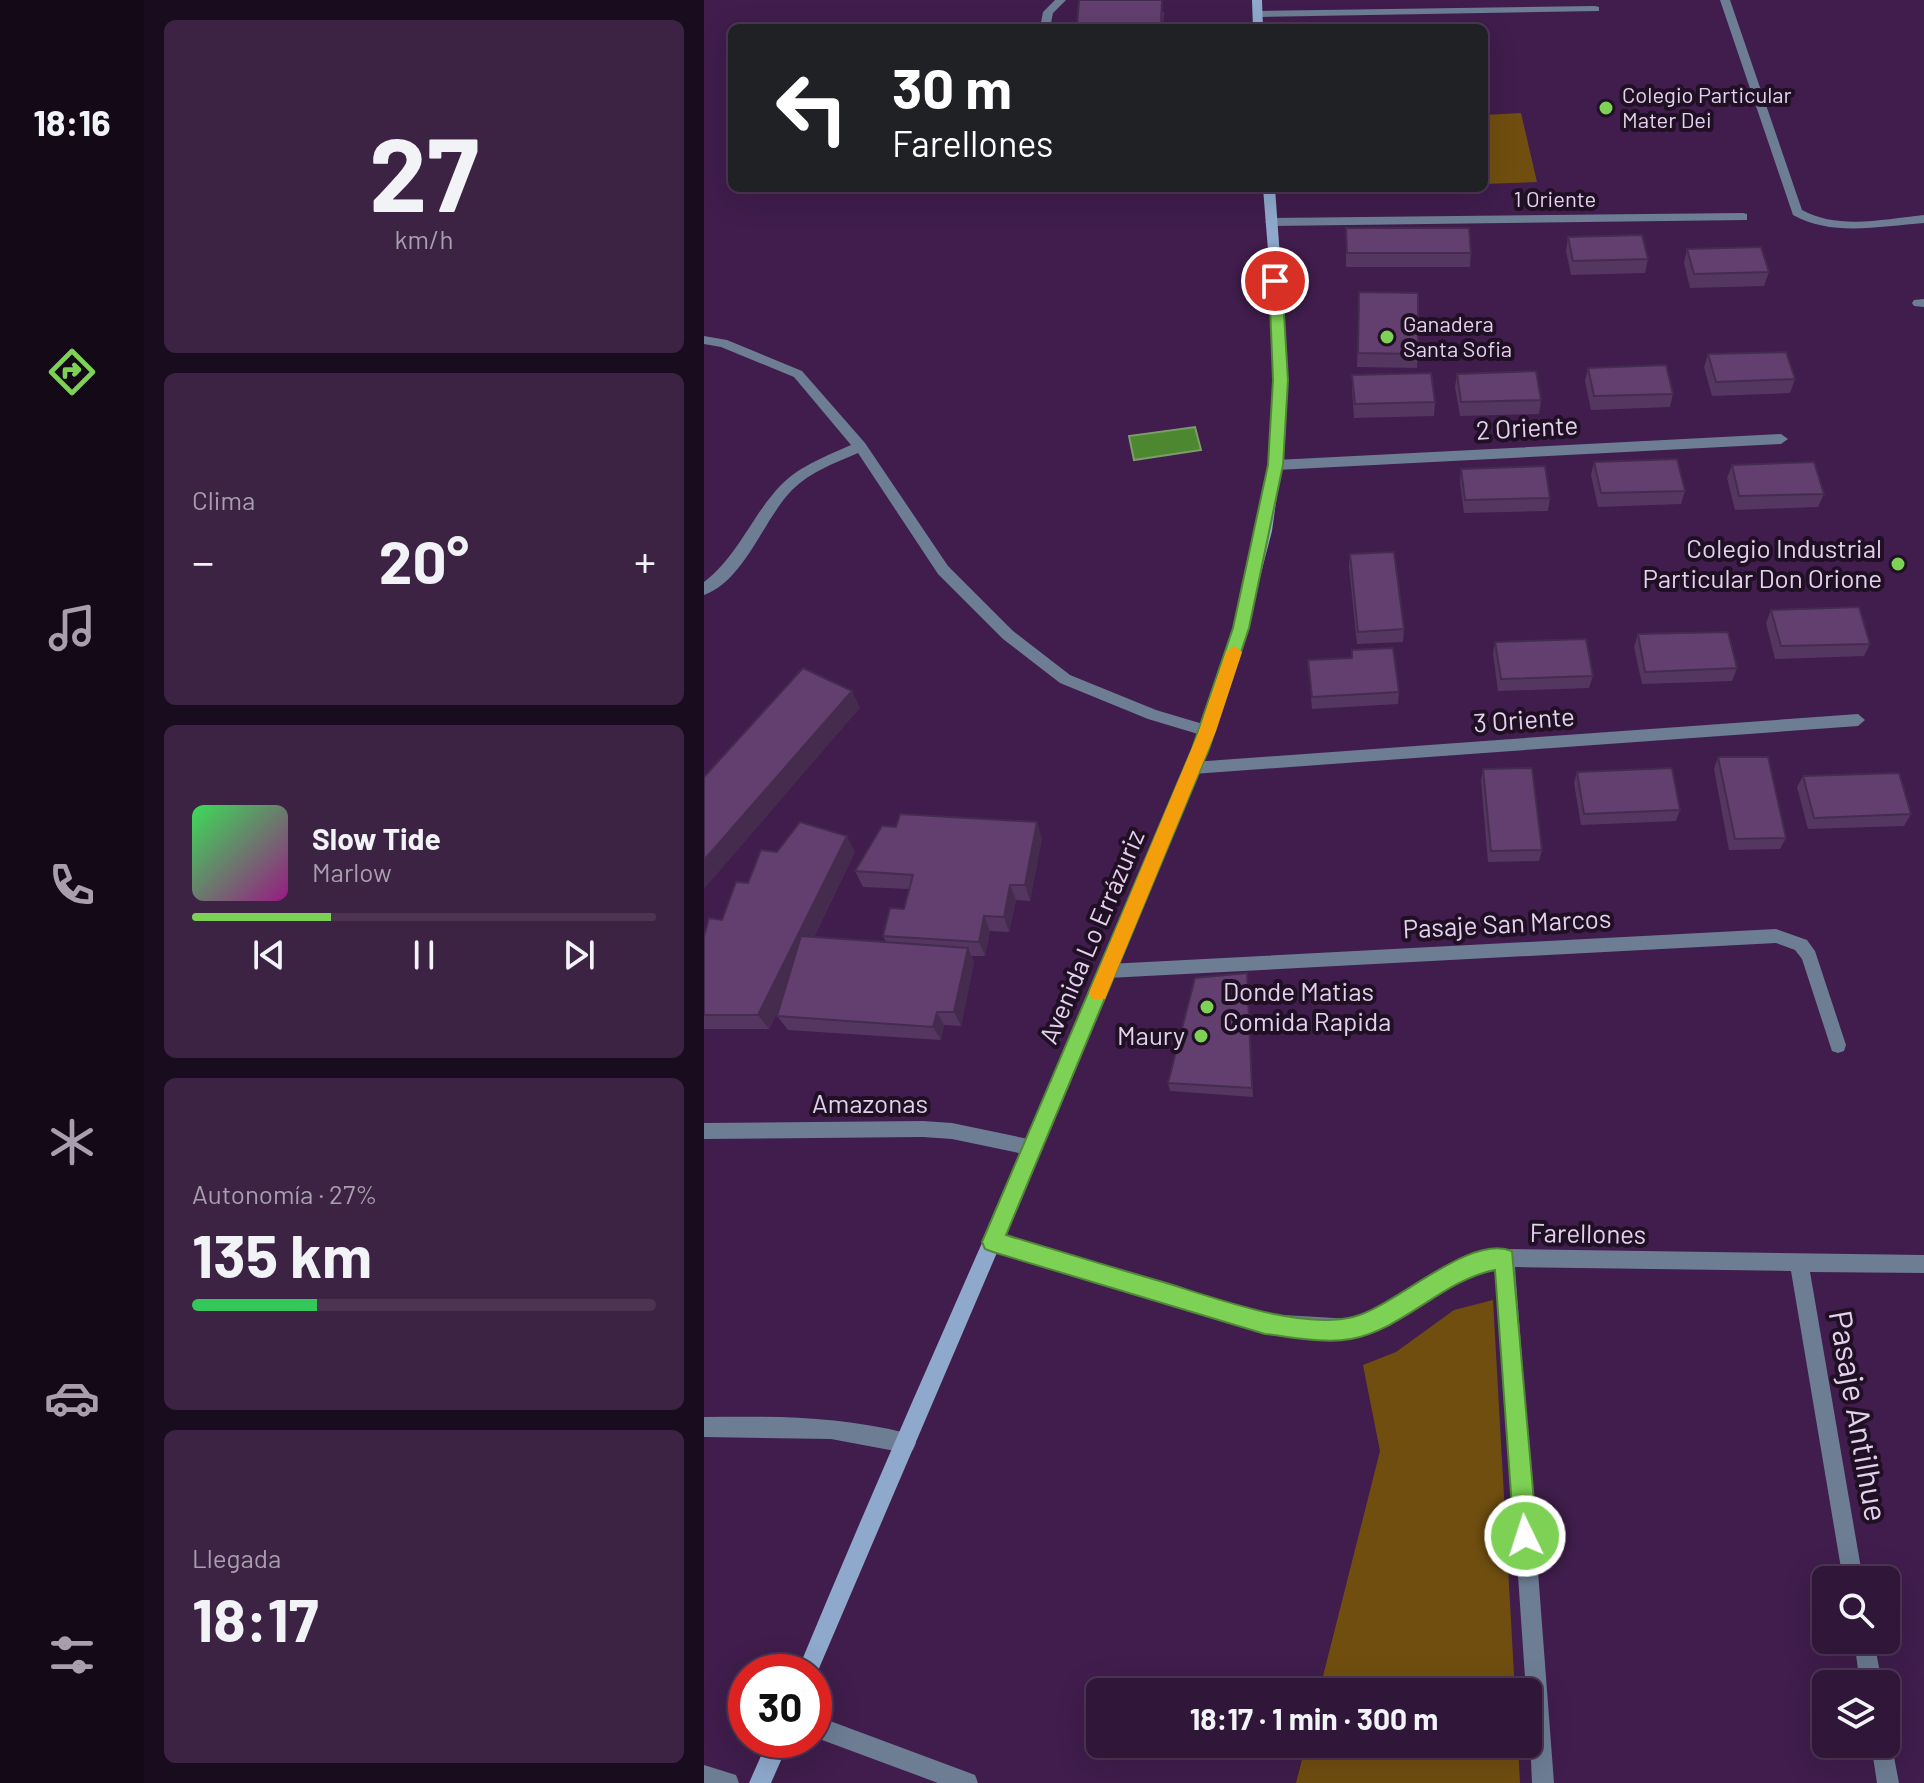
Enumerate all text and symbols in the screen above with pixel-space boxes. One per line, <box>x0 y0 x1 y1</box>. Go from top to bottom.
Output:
text: 30 m <box>892 53 1012 120</box>
icon: left <box>760 56 864 160</box>
place label: Colegio Particular Mater Dei <box>1622 81 1792 132</box>
marker: Colegio Particular Mater Dei <box>1597 99 1615 117</box>
text: 18:16 <box>33 100 111 143</box>
text: 27 <box>369 108 479 233</box>
text: Farellones <box>892 121 1053 164</box>
street label: 1 Oriente <box>1514 185 1596 211</box>
text: km/h <box>395 223 453 254</box>
pin <box>1241 247 1309 315</box>
icon: arrive <box>1253 259 1297 303</box>
place label: Ganadera Santa Sofia <box>1403 310 1512 361</box>
marker: Ganadera Santa Sofia <box>1378 328 1396 346</box>
icon: directions <box>44 344 100 400</box>
street label: 2 Oriente <box>1475 408 1579 445</box>
text: Clima <box>192 484 255 515</box>
text: 20° <box>379 524 469 596</box>
place label: Colegio Industrial Particular Don Orione <box>1643 532 1882 593</box>
text: − <box>192 534 214 587</box>
text: + <box>634 534 656 587</box>
marker: Colegio Industrial Particular Don Orione <box>1889 555 1907 573</box>
icon: music <box>44 600 100 656</box>
street label: 3 Oriente <box>1472 699 1576 738</box>
text: Slow Tide <box>312 820 441 856</box>
street label: Avenida Lo Errázuriz <box>1032 825 1150 1048</box>
text: Marlow <box>312 856 392 887</box>
icon: phone <box>44 857 100 913</box>
street label: Pasaje San Marcos <box>1402 902 1612 943</box>
icon: previous <box>247 933 291 977</box>
icon: pause <box>402 933 446 977</box>
icon: next <box>557 933 601 977</box>
place label: Donde Matias Comida Rapida <box>1223 975 1391 1036</box>
marker: Donde Matias Comida Rapida <box>1198 998 1216 1016</box>
place label: Maury <box>1117 1019 1185 1050</box>
marker: Maury <box>1192 1027 1210 1045</box>
street label: Amazonas <box>812 1087 928 1118</box>
icon: climate <box>44 1114 100 1170</box>
text: Autonomía · 27% <box>192 1178 377 1209</box>
street label: Farellones <box>1530 1216 1647 1249</box>
text: 135 km <box>192 1218 372 1290</box>
street label: Pasaje Antilhue <box>1823 1307 1897 1524</box>
icon: car <box>44 1370 100 1426</box>
position arrow <box>1483 1494 1567 1578</box>
text: Llegada <box>192 1542 281 1573</box>
map controls <box>1812 1566 1900 1758</box>
button: search <box>1812 1566 1900 1654</box>
text: 18:17 <box>192 1582 319 1654</box>
icon: filters <box>44 1627 100 1683</box>
speed limit sign: 30 <box>728 1654 832 1758</box>
button: layers <box>1812 1670 1900 1758</box>
text: 18:17 · 1 min · 300 m <box>1190 1700 1438 1736</box>

